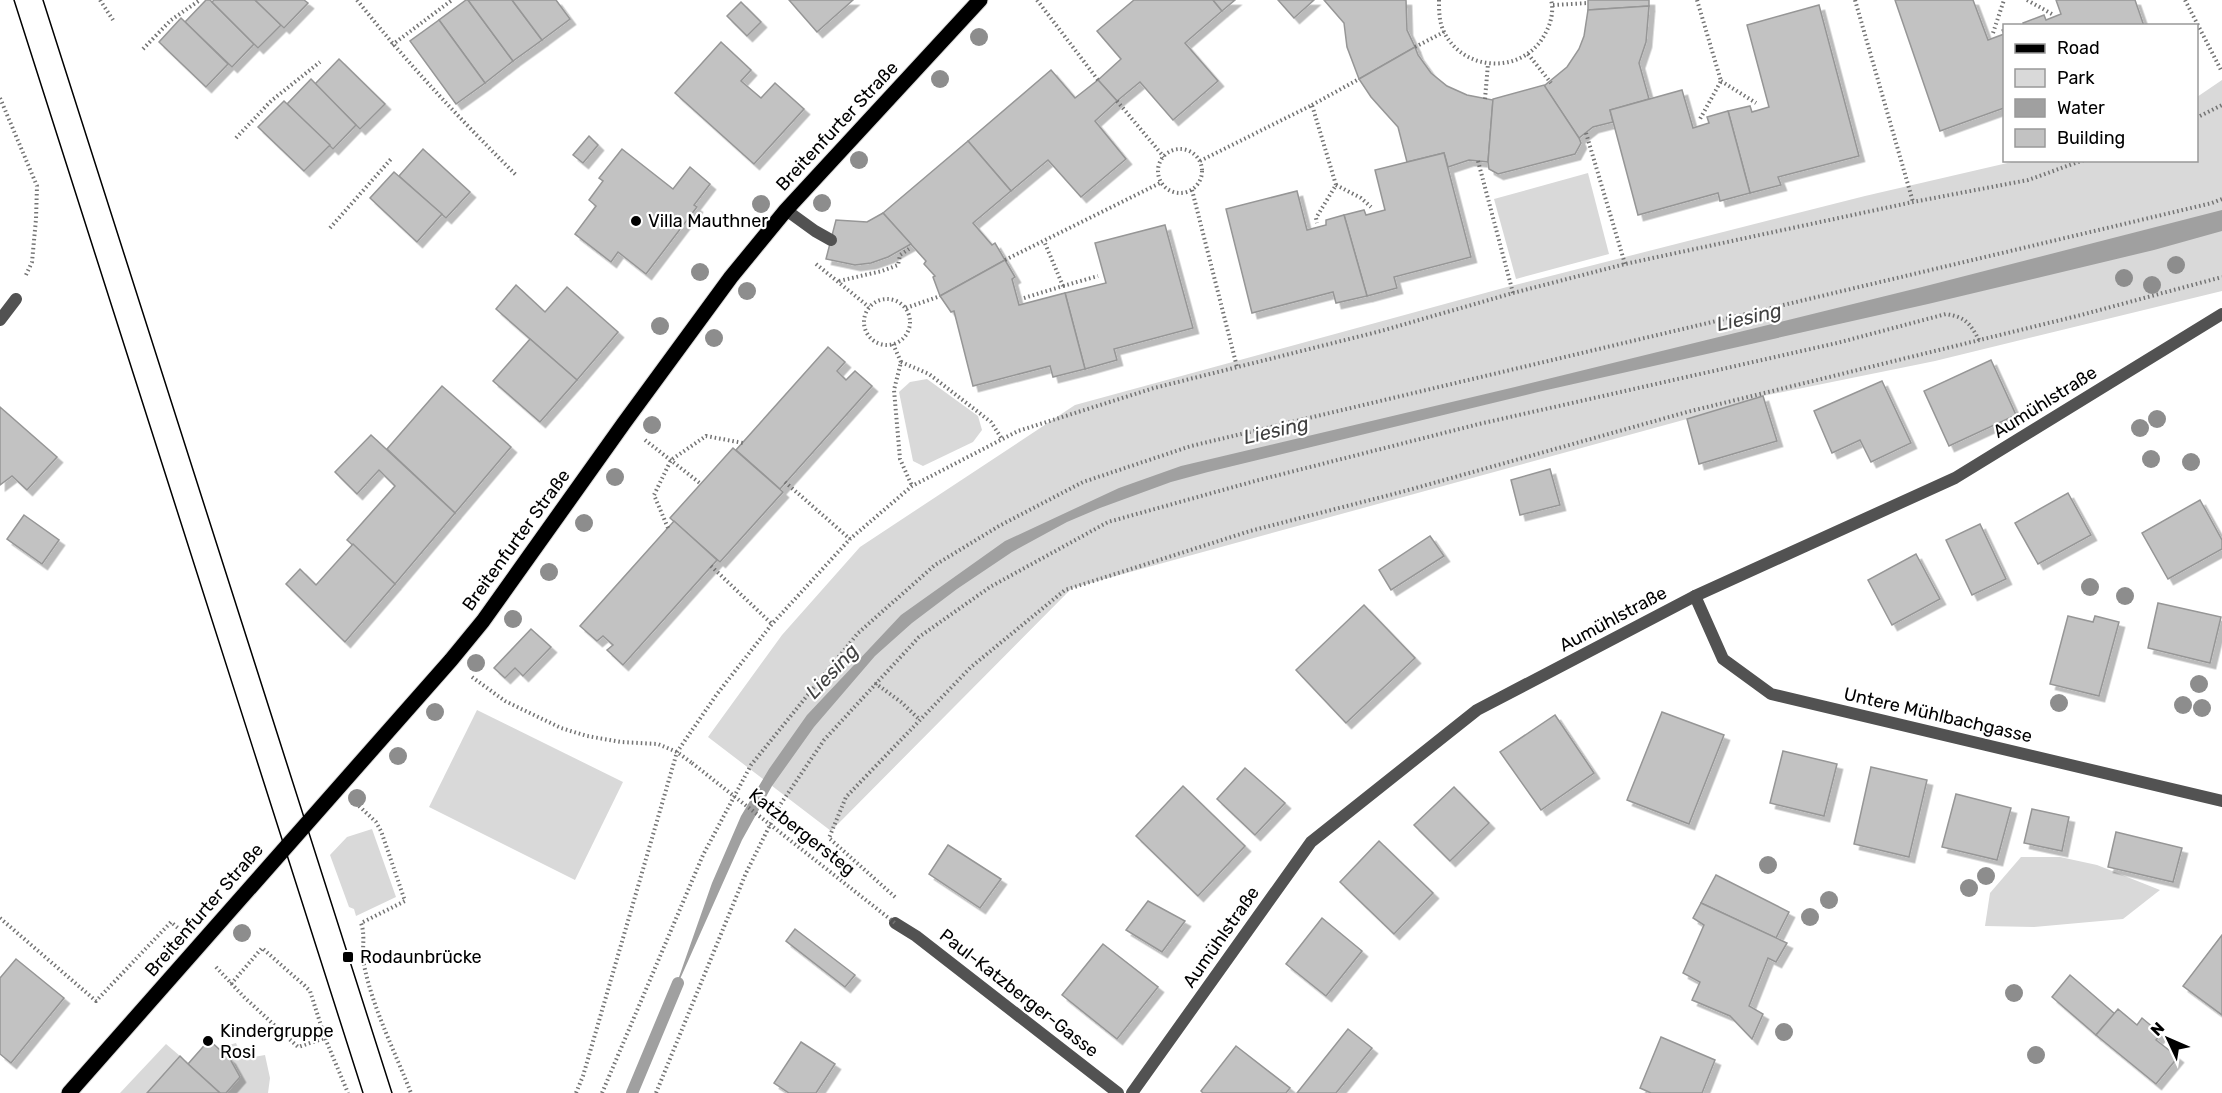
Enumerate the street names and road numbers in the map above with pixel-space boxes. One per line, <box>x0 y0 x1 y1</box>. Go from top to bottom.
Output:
street label: Breitenfurter Straße <box>771 57 903 195</box>
street label: Aumühlstraße <box>1989 361 2101 443</box>
street label: Breitenfurter Straße <box>457 465 575 615</box>
street label: Aumühlstraße <box>1556 581 1670 657</box>
street label: Untere Mühlbachgasse <box>1842 683 2034 747</box>
street label: Katzbergersteg <box>744 784 860 880</box>
street label: Breitenfurter Straße <box>140 839 268 981</box>
street label: Aumühlstraße <box>1178 882 1264 992</box>
street label: Paul-Katzberger-Gasse <box>935 924 1103 1062</box>

